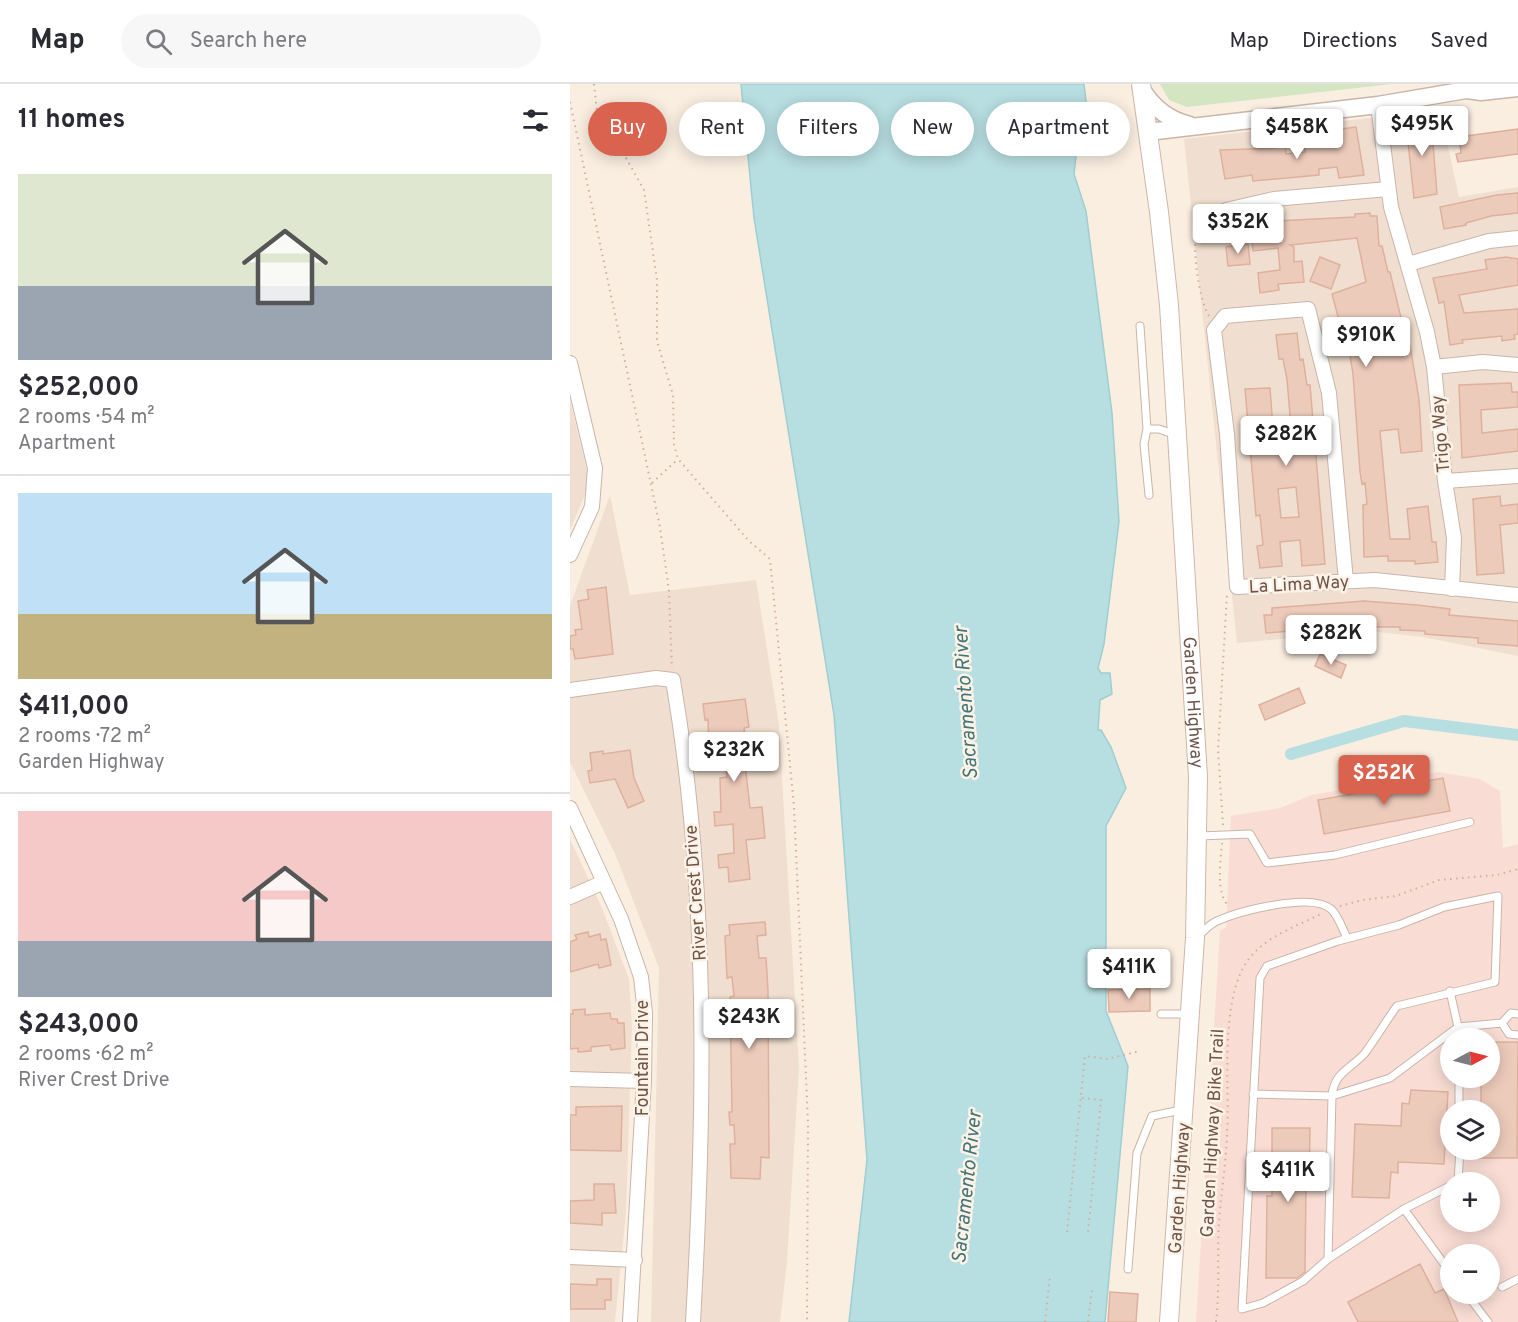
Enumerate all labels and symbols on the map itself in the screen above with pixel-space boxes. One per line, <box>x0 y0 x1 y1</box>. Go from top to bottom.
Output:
pin: $495K <box>1380 106 1464 157</box>
pin: $458K <box>1255 109 1339 160</box>
pin: $352K <box>1196 204 1280 255</box>
pin: $910K <box>1324 317 1408 368</box>
street label: Trigo Way <box>1427 394 1456 474</box>
pin: $282K <box>1244 416 1328 467</box>
street label: La Lima Way <box>1248 571 1350 600</box>
pin: $282K <box>1289 615 1373 666</box>
water label: Sacramento River <box>949 624 985 781</box>
street label: Garden Highway <box>1176 636 1207 769</box>
pin: $232K <box>692 732 776 783</box>
pin: $252K <box>1342 755 1426 806</box>
street label: River Crest Drive <box>680 824 713 962</box>
pin: $411K <box>1087 949 1171 1000</box>
pin: $243K <box>707 999 791 1050</box>
street label: Fountain Drive <box>632 1000 655 1116</box>
street label: Garden Highway Bike Trail <box>1197 1028 1230 1238</box>
north arrow <box>1440 1028 1500 1088</box>
water label: Sacramento River <box>947 1108 989 1265</box>
street label: Garden Highway <box>1164 1122 1197 1255</box>
pin: $411K <box>1246 1152 1330 1203</box>

